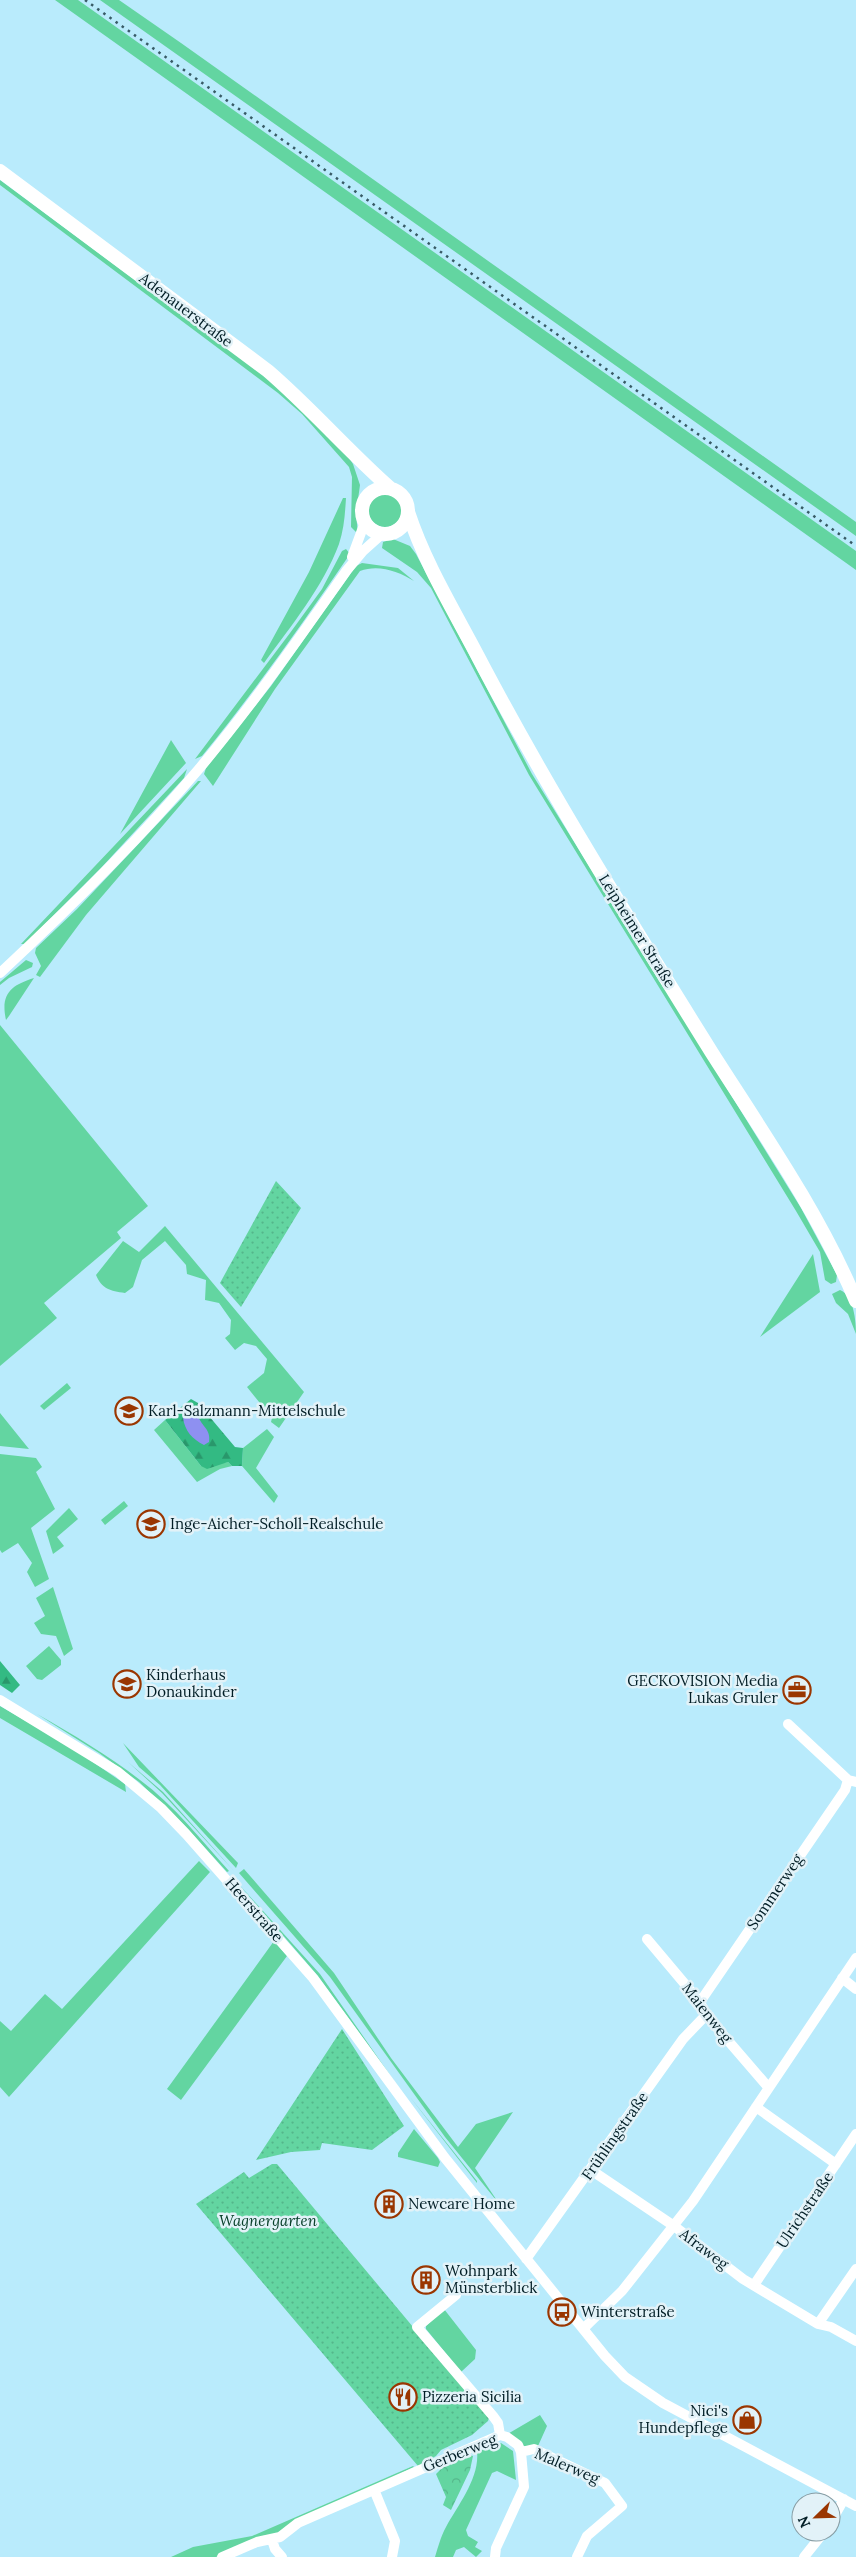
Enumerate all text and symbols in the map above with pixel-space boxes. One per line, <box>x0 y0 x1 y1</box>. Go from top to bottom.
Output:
street label: Adenauerstraße <box>135 268 237 351</box>
street label: Leipheimer Straße <box>595 871 680 991</box>
school or university icon: Karl-Salzmann-Mittelschule <box>114 1396 144 1426</box>
place label: Karl-Salzmann-Mittelschule <box>148 1401 345 1420</box>
school or university icon: Inge-Aicher-Scholl-Realschule <box>136 1509 166 1539</box>
place label: Inge-Aicher-Scholl-Realschule <box>170 1514 383 1533</box>
place label: Kinderhaus Donaukinder <box>146 1665 237 1701</box>
school or university icon: Kinderhaus Donaukinder <box>112 1669 142 1699</box>
place label: GECKOVISION Media Lukas Gruler <box>627 1671 778 1707</box>
office icon: GECKOVISION Media Lukas Gruler <box>782 1675 812 1705</box>
street label: Sommerweg <box>742 1850 807 1933</box>
street label: Heerstraße <box>221 1874 288 1946</box>
street label: Maienweg <box>678 1979 737 2047</box>
street label: Frühlingstraße <box>577 2088 652 2184</box>
street label: Ulrichstraße <box>772 2168 837 2252</box>
building icon: Newcare Home <box>374 2189 404 2219</box>
place label: Newcare Home <box>408 2194 515 2213</box>
park label: Wagnergarten <box>219 2211 318 2230</box>
street label: Afraweg <box>675 2223 733 2274</box>
place label: Wohnpark Münsterblick <box>445 2261 537 2297</box>
building icon: Wohnpark Münsterblick <box>411 2265 441 2295</box>
bus stop icon: Winterstraße <box>547 2297 577 2327</box>
place label: Winterstraße <box>581 2302 675 2321</box>
restaurant icon: Pizzeria Sicilia <box>388 2382 418 2412</box>
place label: Pizzeria Sicilia <box>422 2387 522 2406</box>
place label: Nici's Hundepflege <box>639 2401 728 2437</box>
shop icon: Nici's Hundepflege <box>732 2405 762 2435</box>
street label: Gerberweg <box>420 2429 500 2476</box>
street label: Malerweg <box>532 2443 603 2488</box>
north arrow <box>791 2492 841 2542</box>
text: N <box>794 2513 814 2531</box>

